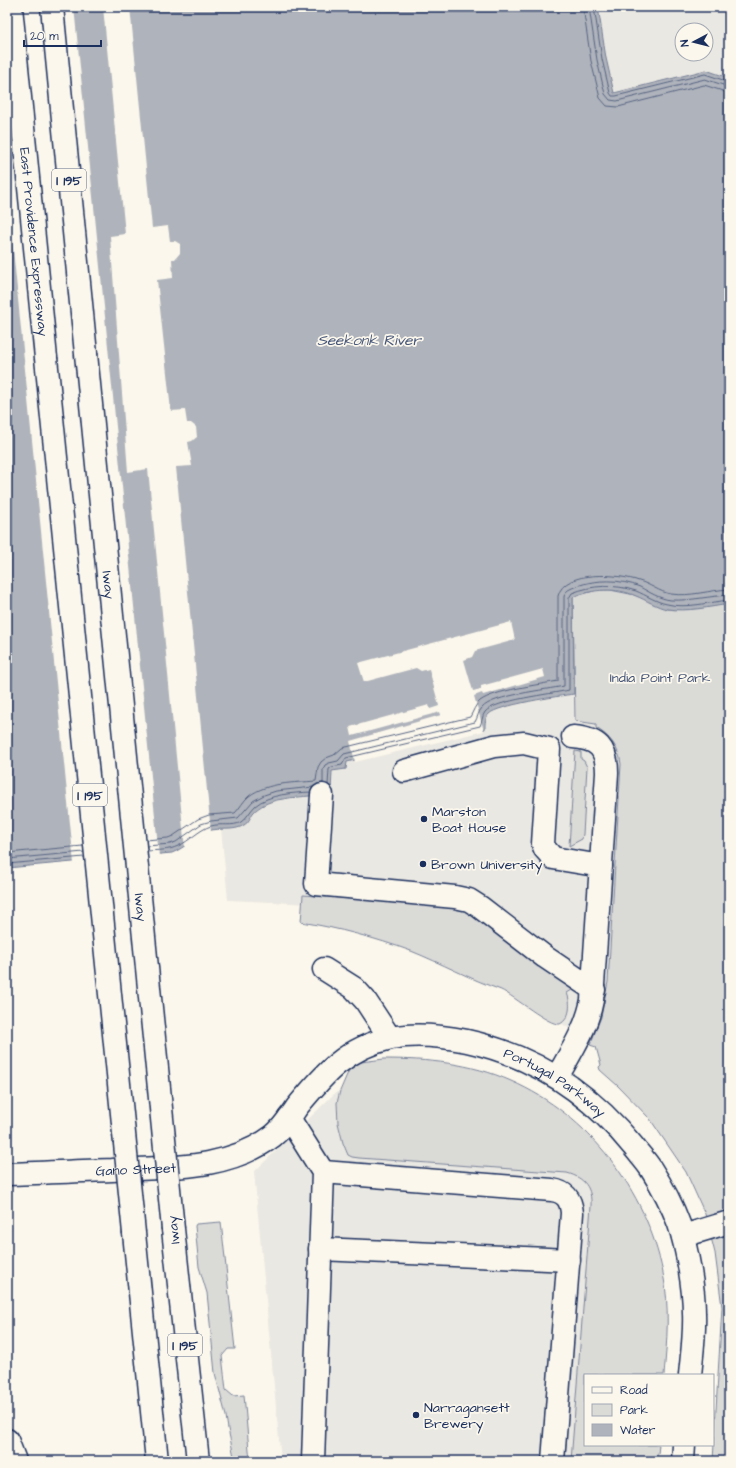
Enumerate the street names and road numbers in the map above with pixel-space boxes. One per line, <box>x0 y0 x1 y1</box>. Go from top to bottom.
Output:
street label: East Providence Expressway <box>14 147 53 338</box>
road number: I 195 <box>52 169 86 191</box>
street label: Iway <box>97 570 119 600</box>
road number: I 195 <box>73 784 107 806</box>
street label: Iway <box>129 892 151 923</box>
street label: Portugal Parkway <box>501 1043 610 1122</box>
street label: Gano Street <box>95 1158 177 1182</box>
street label: Iway <box>163 1214 185 1245</box>
road number: I 195 <box>168 1334 202 1356</box>

